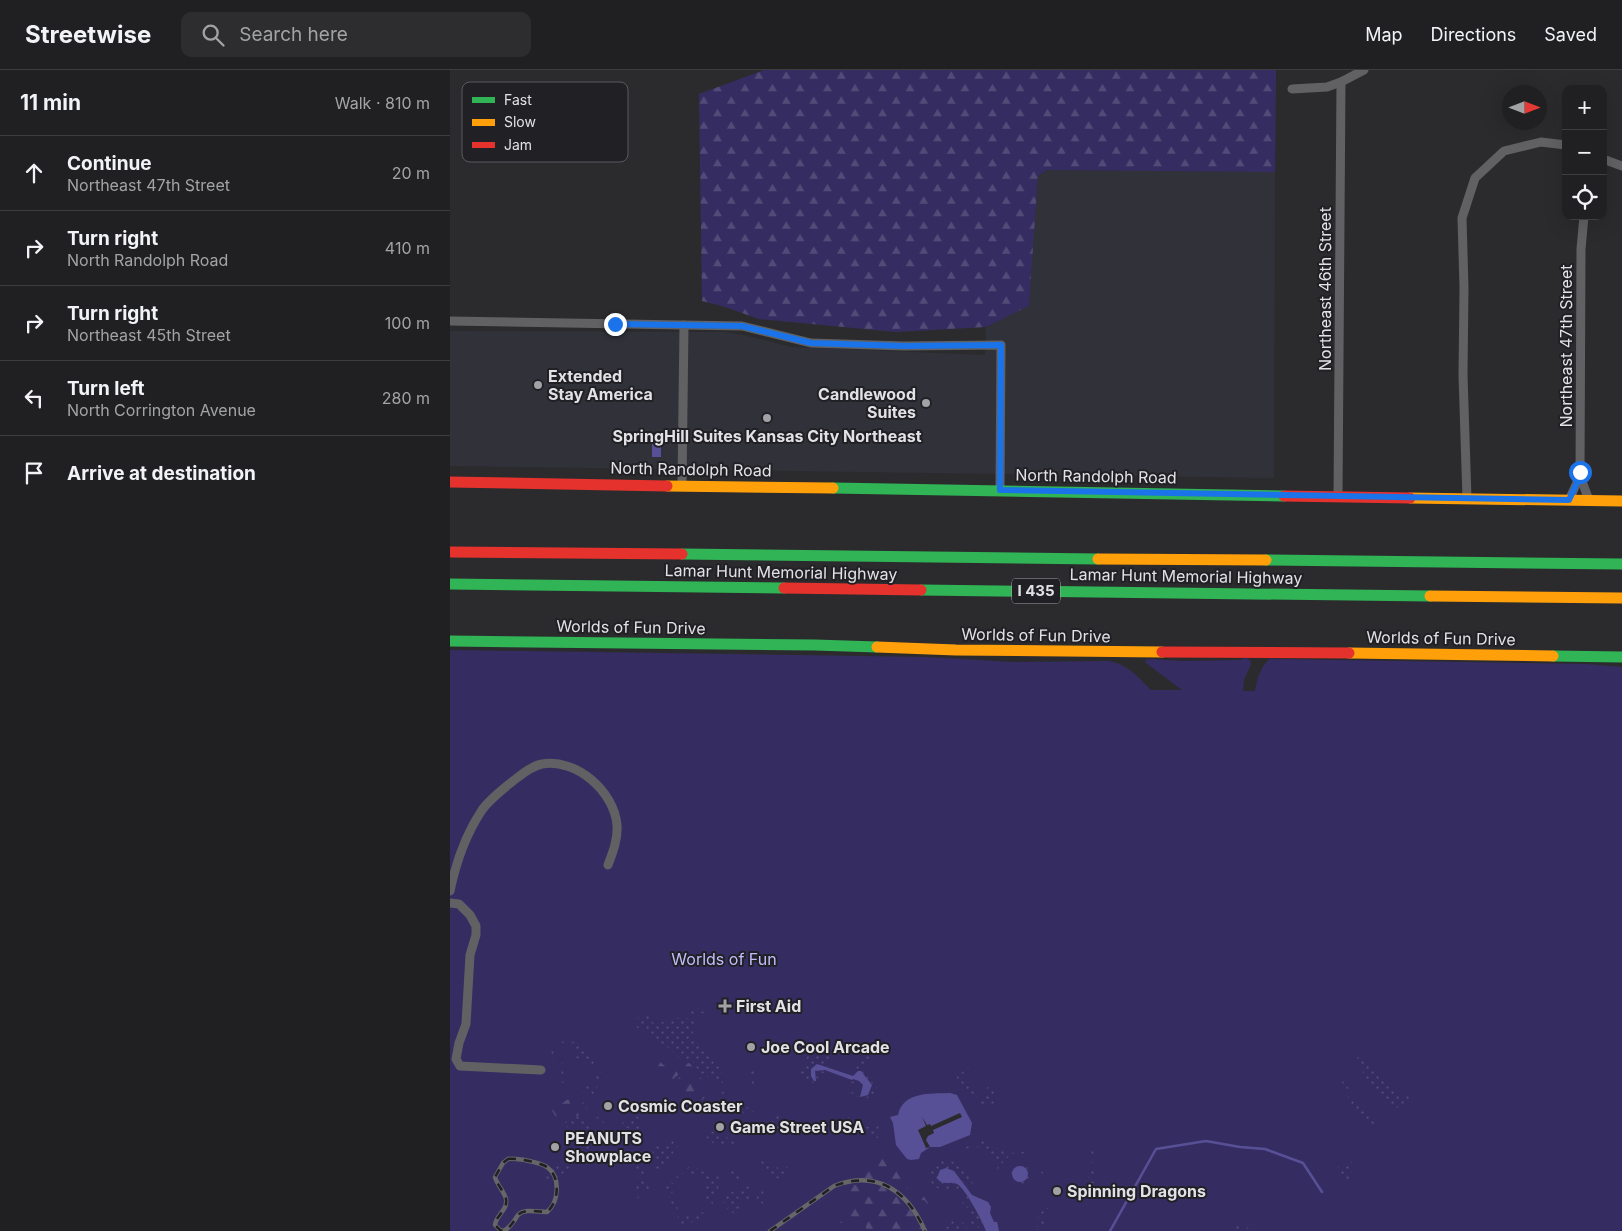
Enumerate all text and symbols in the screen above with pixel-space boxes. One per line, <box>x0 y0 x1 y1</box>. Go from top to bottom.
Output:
search box <box>181 12 531 57</box>
text: Streetwise <box>25 20 151 49</box>
icon: search <box>199 21 227 49</box>
text: Search here <box>239 23 348 46</box>
text: Map <box>1365 24 1403 45</box>
text: Directions <box>1431 24 1516 45</box>
text: Saved <box>1544 24 1597 45</box>
legend <box>462 82 628 162</box>
north arrow <box>1502 85 1547 130</box>
map controls <box>1562 85 1607 220</box>
button: + <box>1562 85 1607 130</box>
text: 11 min <box>20 90 81 115</box>
text: Fast <box>504 91 532 108</box>
text: Walk · 810 m <box>335 93 430 113</box>
text: Slow <box>504 113 536 130</box>
button: − <box>1562 130 1607 175</box>
text: Jam <box>504 136 532 153</box>
text: Continue <box>67 152 152 175</box>
icon: ahead <box>20 159 48 187</box>
text: 20 m <box>392 163 430 183</box>
text: Northeast 47th Street <box>67 175 230 195</box>
button: locate <box>1562 175 1607 220</box>
street label: Northeast 46th Street <box>1315 207 1335 371</box>
text: Turn right <box>67 227 158 250</box>
icon: right <box>20 234 48 262</box>
text: 410 m <box>385 238 430 258</box>
text: North Randolph Road <box>67 250 228 270</box>
street label: Northeast 47th Street <box>1556 265 1576 428</box>
text: Turn right <box>67 302 158 325</box>
icon: right <box>20 309 48 337</box>
text: 100 m <box>385 313 430 333</box>
route end <box>604 313 627 336</box>
text: Northeast 45th Street <box>67 325 231 345</box>
place label: Extended Stay America <box>548 366 653 404</box>
text: Turn left <box>67 377 145 400</box>
marker: Extended Stay America <box>532 379 544 391</box>
icon: left <box>20 384 48 412</box>
place label: Candlewood Suites <box>818 384 916 422</box>
text: 280 m <box>382 388 430 408</box>
marker: Candlewood Suites <box>920 397 932 409</box>
text: North Corrington Avenue <box>67 400 256 420</box>
marker: SpringHill Suites Kansas City Northeast <box>761 412 773 424</box>
place label: SpringHill Suites Kansas City Northeast <box>612 426 922 446</box>
street label: North Randolph Road <box>610 458 772 480</box>
icon: arrive <box>20 459 48 487</box>
route start <box>1569 461 1592 484</box>
text: Arrive at destination <box>67 462 256 485</box>
street label: North Randolph Road <box>1015 465 1177 487</box>
street label: Lamar Hunt Memorial Highway <box>664 560 898 584</box>
street label: Lamar Hunt Memorial Highway <box>1069 564 1303 588</box>
road number: I 435 <box>1012 578 1060 604</box>
street label: Worlds of Fun Drive <box>556 616 706 638</box>
street label: Worlds of Fun Drive <box>961 624 1111 646</box>
street label: Worlds of Fun Drive <box>1366 627 1516 649</box>
park label: Worlds of Fun <box>671 949 777 969</box>
place label: First Aid <box>736 996 801 1016</box>
marker: First Aid <box>718 999 732 1013</box>
place label: Joe Cool Arcade <box>761 1037 890 1057</box>
marker: Joe Cool Arcade <box>745 1041 757 1053</box>
place label: Cosmic Coaster <box>618 1096 743 1116</box>
marker: Cosmic Coaster <box>602 1100 614 1112</box>
place label: Game Street USA <box>730 1117 864 1137</box>
marker: Game Street USA <box>714 1121 726 1133</box>
place label: PEANUTS Showplace <box>565 1128 651 1166</box>
marker: PEANUTS Showplace <box>549 1141 561 1153</box>
place label: Spinning Dragons <box>1067 1181 1206 1201</box>
marker: Spinning Dragons <box>1051 1185 1063 1197</box>

